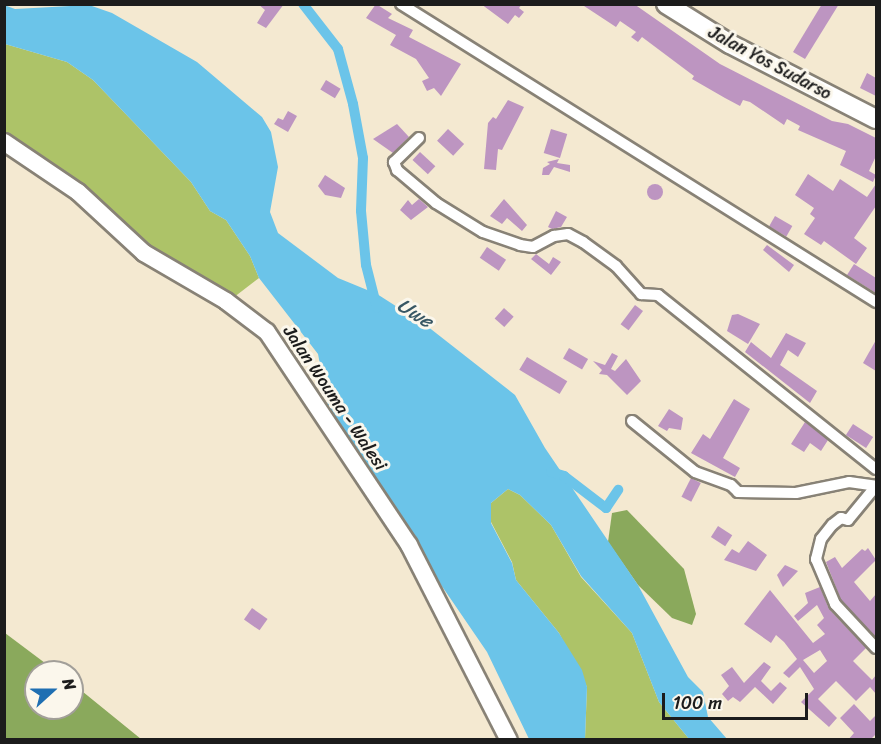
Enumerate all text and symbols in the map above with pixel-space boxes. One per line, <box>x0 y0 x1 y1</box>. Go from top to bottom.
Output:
street label: Jalan Yos Sudarso <box>703 21 837 105</box>
water label: Uwe <box>393 293 437 333</box>
street label: Jalan Wouma - Walesi <box>279 322 391 474</box>
north arrow <box>24 660 84 720</box>
text: N <box>54 674 85 694</box>
scale bar <box>665 681 810 719</box>
text: 100 m <box>673 687 722 719</box>

